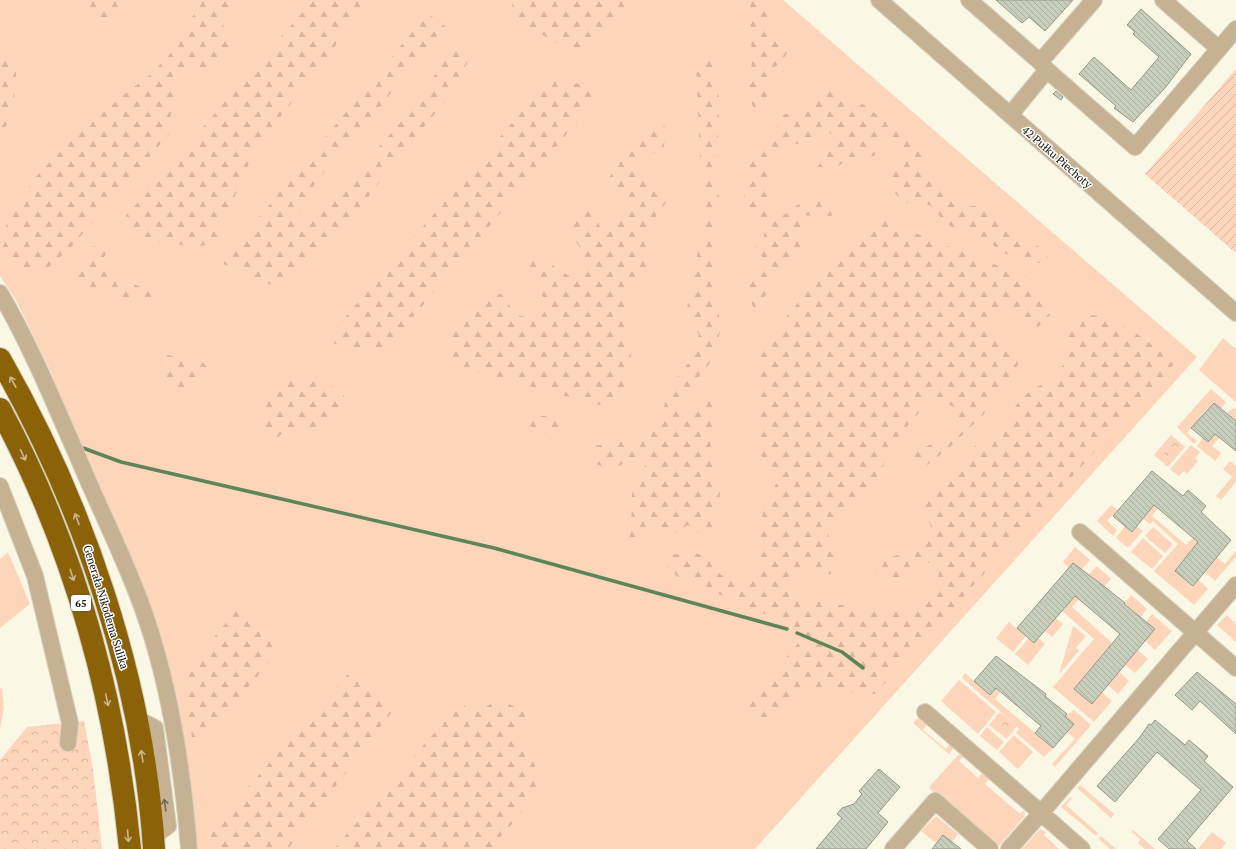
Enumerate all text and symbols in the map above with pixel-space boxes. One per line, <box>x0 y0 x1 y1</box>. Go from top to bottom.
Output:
street label: 42 Pułku Piechoty <box>1019 123 1095 191</box>
one-way arrow <box>9 376 17 388</box>
one-way arrow <box>20 449 27 461</box>
one-way arrow <box>73 514 81 526</box>
street label: Generała Nikodema Sulika <box>80 543 132 671</box>
one-way arrow <box>69 569 76 582</box>
road number: 65 <box>71 595 91 611</box>
one-way arrow <box>104 694 112 707</box>
one-way arrow <box>138 750 146 763</box>
one-way arrow <box>161 799 169 812</box>
one-way arrow <box>125 829 132 842</box>

